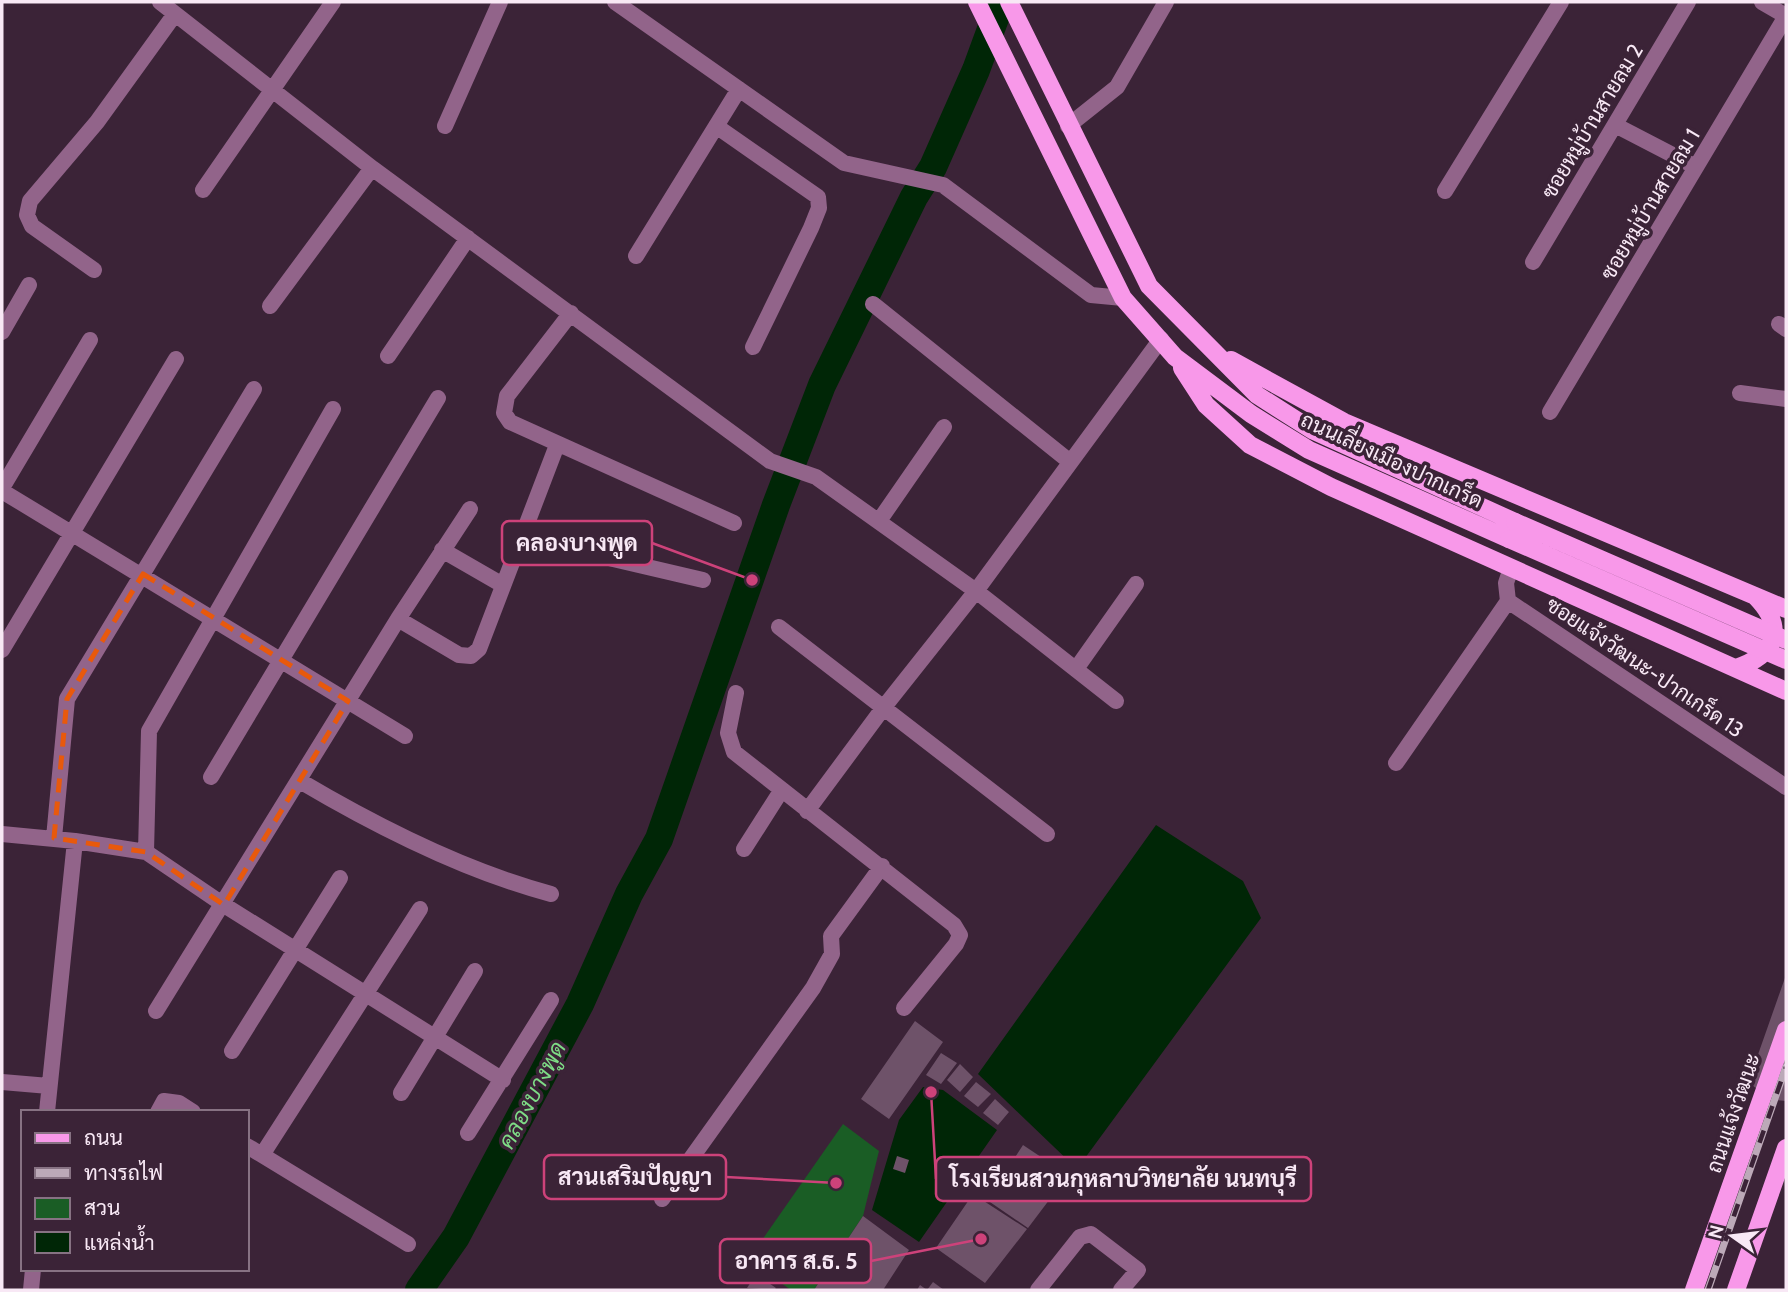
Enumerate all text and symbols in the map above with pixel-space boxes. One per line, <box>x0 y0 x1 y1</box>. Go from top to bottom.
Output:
street label: ซอยหมู่บ้านสายลม 2 <box>1536 39 1651 204</box>
street label: ซอยหมู่บ้านสายลม 1 <box>1595 124 1707 286</box>
street label: ถนนเลี่ยงเมืองปากเกร็ด <box>1297 401 1490 513</box>
callout: คลองบางพูด <box>502 521 652 565</box>
text: คลองบางพูด <box>516 529 638 559</box>
street label: ซอยแจ้งวัฒนะ-ปากเกร็ด 13 <box>1542 590 1749 742</box>
water label: คลองบางพูด <box>492 1036 575 1155</box>
street label: ถนนแจ้งวัฒนะ <box>1701 1050 1765 1176</box>
legend <box>21 1110 248 1271</box>
text: ถนน <box>84 1125 123 1150</box>
callout: สวนเสริมปัญญา <box>544 1155 726 1199</box>
callout: โรงเรียนสวนกุหลาบวิทยาลัย นนทบุรี <box>936 1157 1311 1201</box>
text: ทางรถไฟ <box>84 1160 163 1185</box>
text: สวนเสริมปัญญา <box>558 1162 712 1192</box>
text: โรงเรียนสวนกุหลาบวิทยาลัย นนทบุรี <box>947 1163 1297 1196</box>
text: สวน <box>84 1195 120 1220</box>
north arrow <box>1697 1201 1767 1271</box>
text: N <box>1703 1223 1729 1241</box>
text: แหล่งน้ำ <box>84 1225 155 1255</box>
callout: อาคาร ส.ธ. 5 <box>720 1239 871 1283</box>
text: อาคาร ส.ธ. 5 <box>734 1247 858 1275</box>

